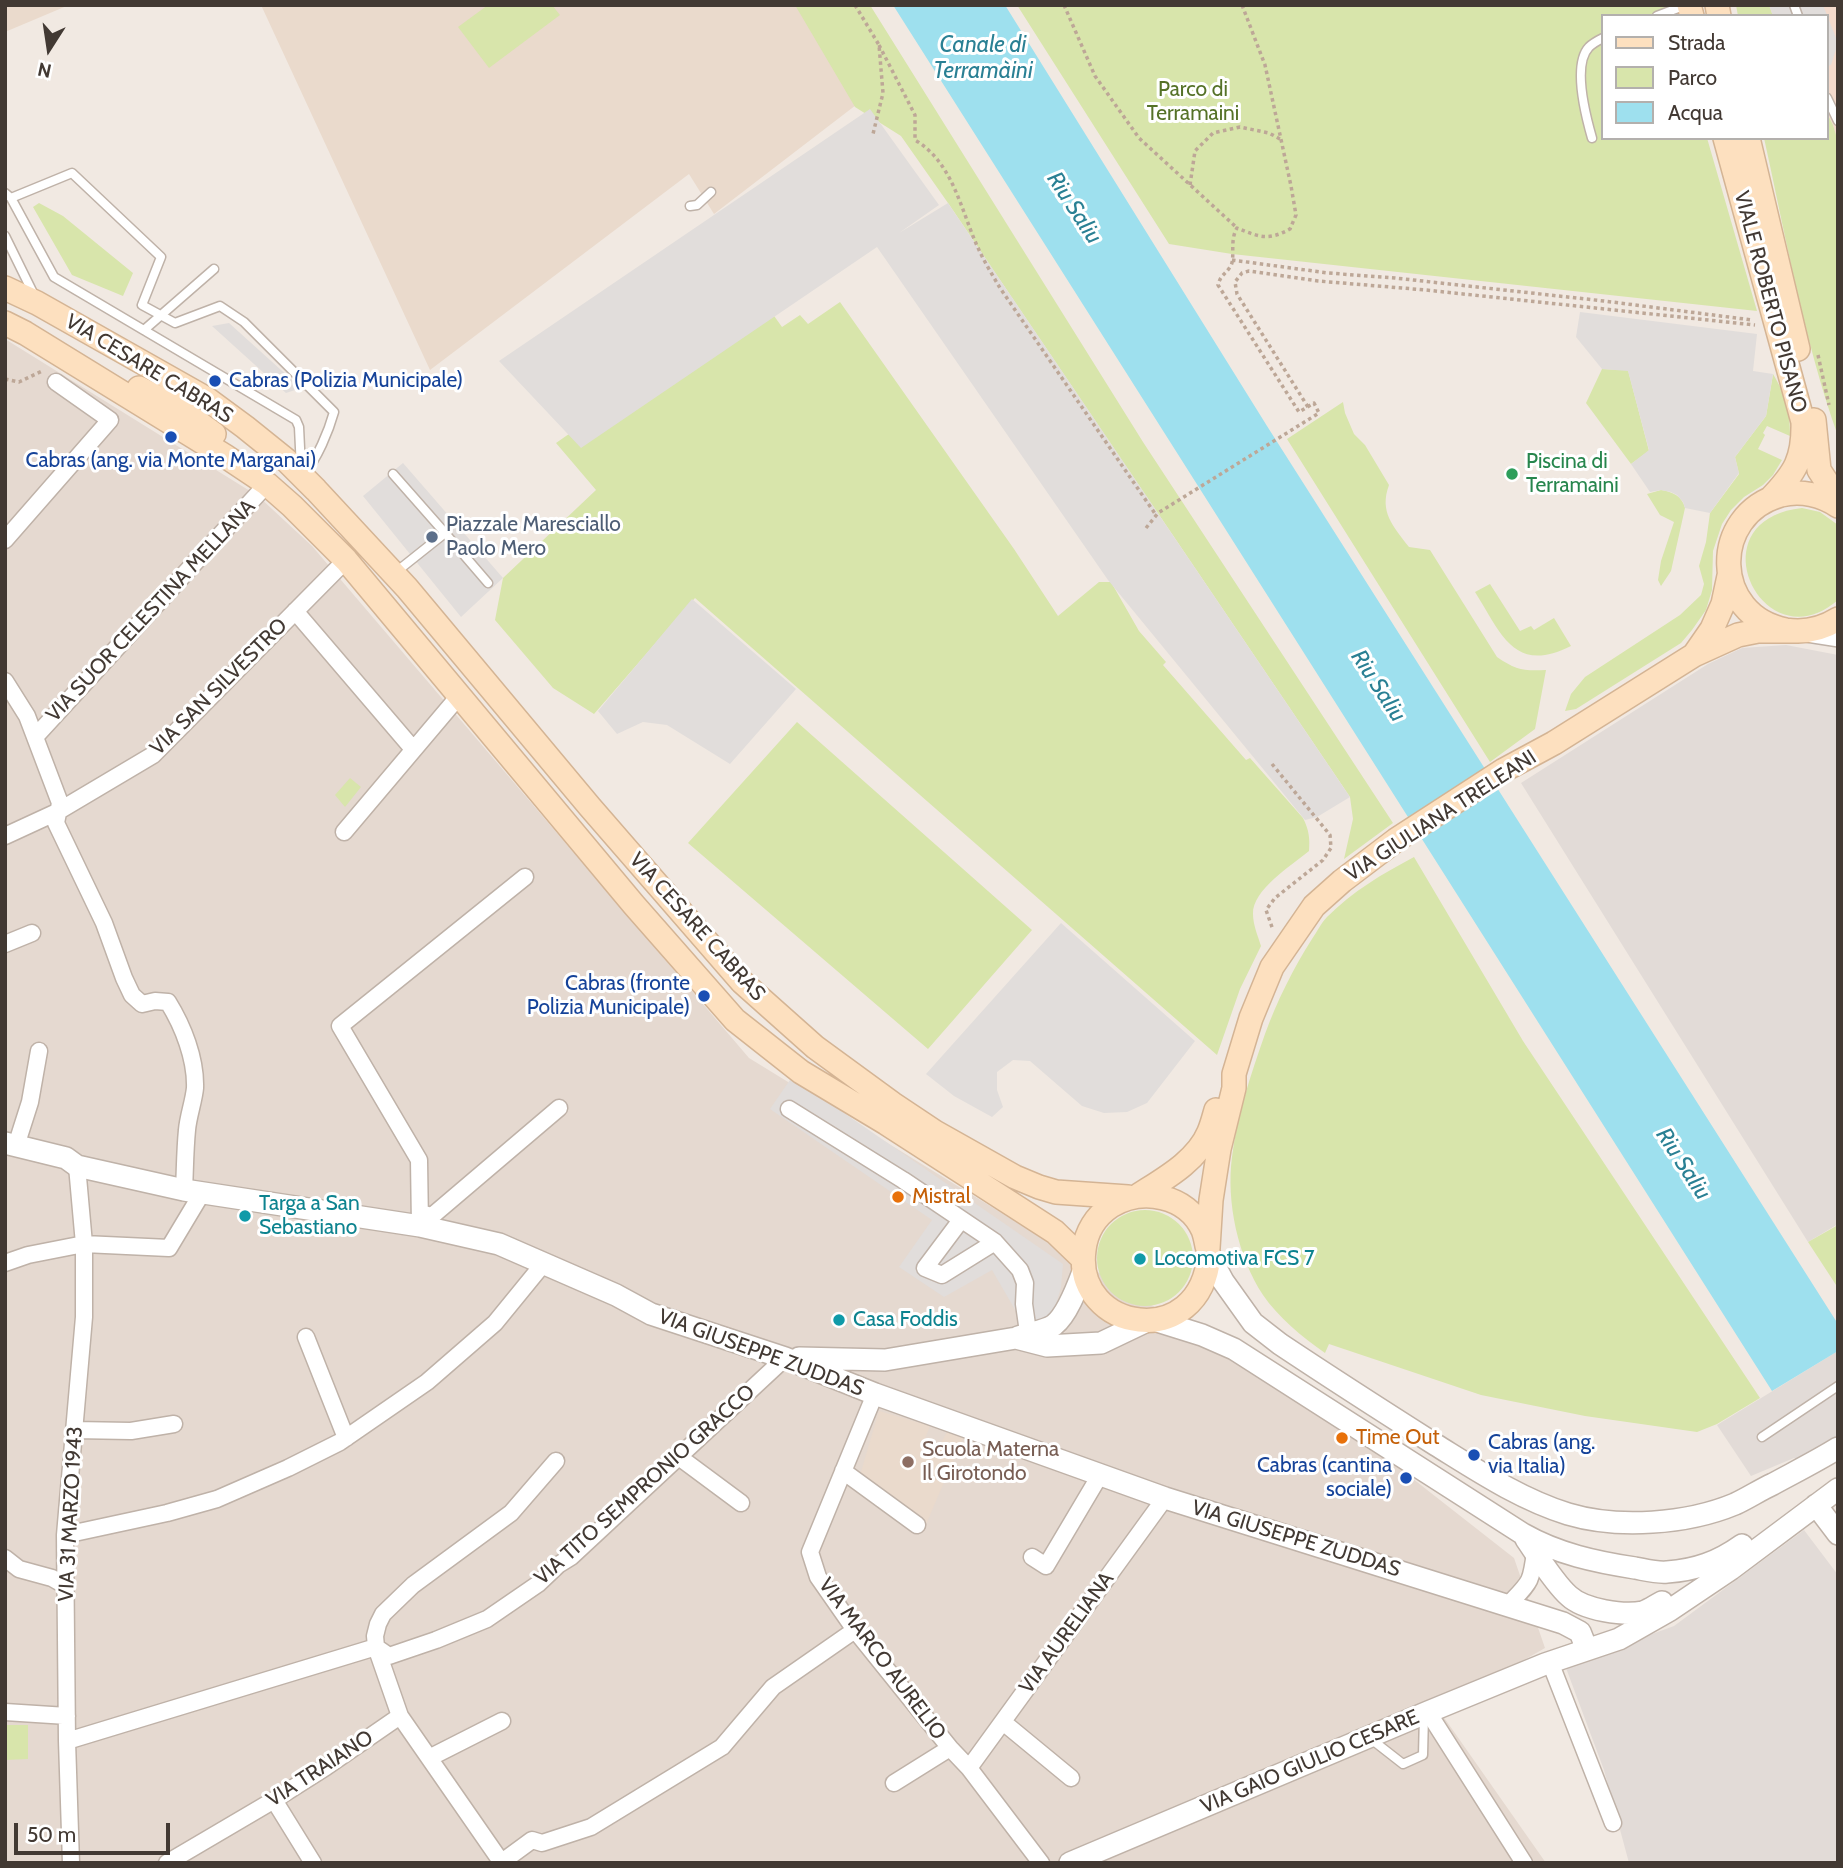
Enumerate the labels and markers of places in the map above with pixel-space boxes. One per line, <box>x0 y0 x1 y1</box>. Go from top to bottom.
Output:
place label: Cabras (Polizia Municipale) <box>229 368 463 394</box>
marker: Cabras (Polizia Municipale) <box>207 373 223 389</box>
marker: Cabras (ang. via Monte Marganai) <box>163 429 179 445</box>
place label: Cabras (ang. via Monte Marganai) <box>26 448 316 474</box>
place label: Piscina di Terramaini <box>1526 449 1619 499</box>
marker: Piscina di Terramaini <box>1504 466 1520 482</box>
place label: Piazzale Maresciallo Paolo Mero <box>446 512 621 562</box>
marker: Piazzale Maresciallo Paolo Mero <box>424 529 440 545</box>
place label: Cabras (fronte Polizia Municipale) <box>527 971 690 1021</box>
marker: Cabras (fronte Polizia Municipale) <box>696 988 712 1004</box>
place label: Mistral <box>912 1184 971 1210</box>
marker: Mistral <box>890 1189 906 1205</box>
place label: Targa a San Sebastiano <box>259 1191 360 1241</box>
marker: Targa a San Sebastiano <box>237 1208 253 1224</box>
place label: Locomotiva FCS 7 <box>1154 1246 1314 1272</box>
marker: Locomotiva FCS 7 <box>1132 1251 1148 1267</box>
place label: Casa Foddis <box>853 1307 958 1333</box>
marker: Casa Foddis <box>831 1312 847 1328</box>
place label: Time Out <box>1356 1425 1439 1451</box>
marker: Time Out <box>1334 1430 1350 1446</box>
place label: Cabras (ang. via Italia) <box>1488 1430 1595 1480</box>
place label: Scuola Materna Il Girotondo <box>922 1437 1059 1487</box>
marker: Cabras (ang. via Italia) <box>1466 1447 1482 1463</box>
place label: Cabras (cantina sociale) <box>1257 1453 1392 1503</box>
marker: Scuola Materna Il Girotondo <box>900 1454 916 1470</box>
marker: Cabras (cantina sociale) <box>1398 1470 1414 1486</box>

